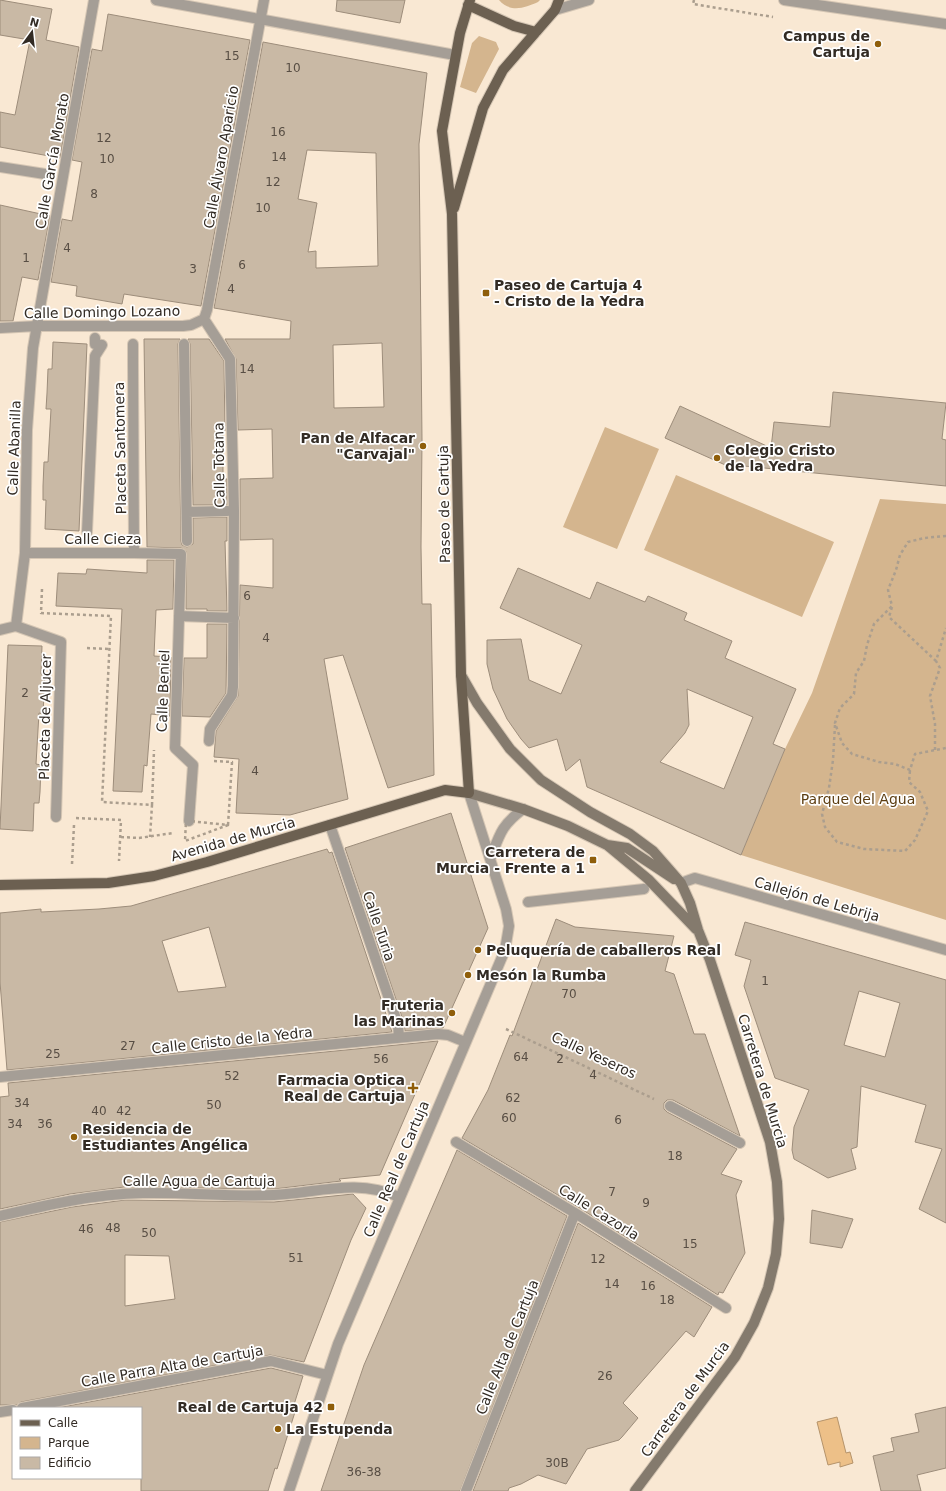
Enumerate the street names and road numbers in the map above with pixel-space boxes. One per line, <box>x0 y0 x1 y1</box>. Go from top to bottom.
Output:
street label: Calle Álvaro Aparicio <box>201 84 241 230</box>
street label: Calle García Morato <box>32 92 72 230</box>
street label: Calle Domingo Lozano <box>24 303 180 321</box>
street label: Placeta Santomera <box>111 382 129 514</box>
street label: Calle Abanilla <box>4 400 24 496</box>
street label: Calle Totana <box>210 422 228 508</box>
street label: Paseo de Cartuja <box>435 445 453 563</box>
street label: Calle Cieza <box>64 531 142 547</box>
street label: Calle Beniel <box>154 649 172 733</box>
street label: Placeta de Aljucer <box>36 654 54 780</box>
street label: Avenida de Murcia <box>169 814 297 864</box>
street label: Callejón de Lebrija <box>752 873 882 925</box>
street label: Calle Turia <box>360 889 398 963</box>
street label: Carretera de Murcia <box>735 1012 791 1150</box>
street label: Calle Cristo de la Yedra <box>151 1024 313 1056</box>
street label: Calle Yeseros <box>549 1028 639 1082</box>
street label: Calle Real de Cartuja <box>360 1098 432 1240</box>
street label: Calle Agua de Cartuja <box>123 1173 275 1189</box>
street label: Calle Cazorla <box>556 1181 642 1243</box>
street label: Calle Alta de Cartuja <box>473 1277 541 1417</box>
street label: Carretera de Murcia <box>638 1338 732 1460</box>
street label: Calle Parra Alta de Cartuja <box>80 1342 264 1390</box>

